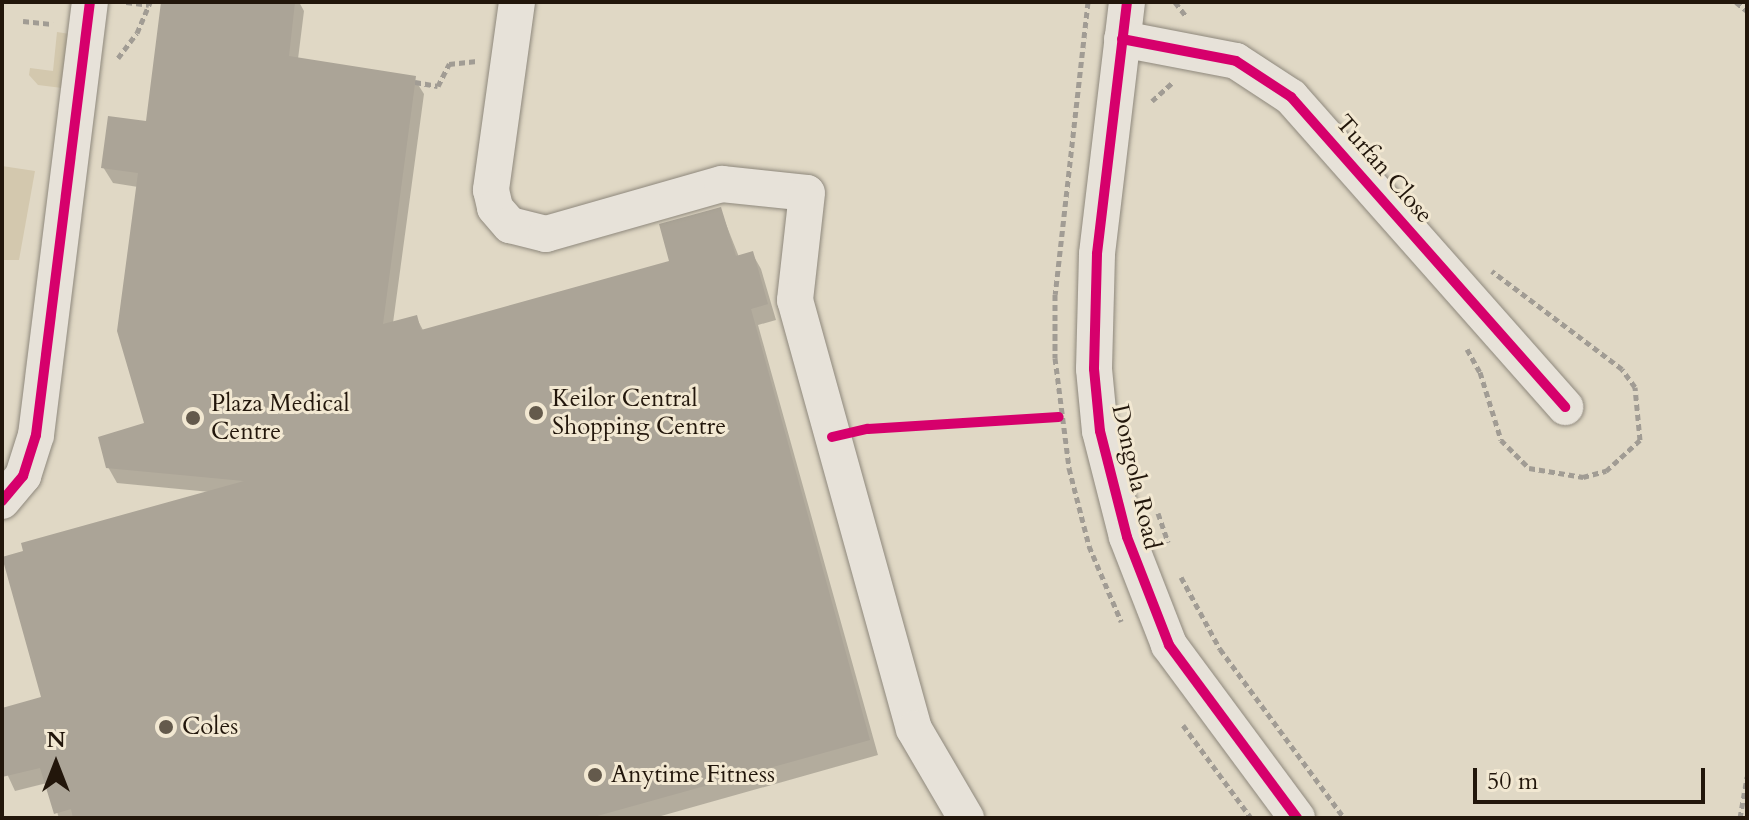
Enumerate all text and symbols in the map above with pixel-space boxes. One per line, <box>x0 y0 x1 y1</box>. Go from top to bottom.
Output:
street label: Turfan Close <box>1329 109 1439 229</box>
place label: Keilor Central Shopping Centre <box>552 385 726 441</box>
place label: Plaza Medical Centre <box>211 390 350 446</box>
street label: Dongola Road <box>1105 402 1167 552</box>
marker: Keilor Central Shopping Centre <box>527 404 545 422</box>
marker: Plaza Medical Centre <box>182 407 204 429</box>
place label: Coles <box>182 713 238 741</box>
marker: Coles <box>157 718 175 736</box>
north arrow <box>16 724 96 804</box>
text: N <box>46 725 66 755</box>
scale bar <box>1477 752 1709 802</box>
place label: Anytime Fitness <box>611 761 775 789</box>
text: 50 m <box>1487 765 1538 798</box>
marker: Anytime Fitness <box>586 766 604 784</box>

